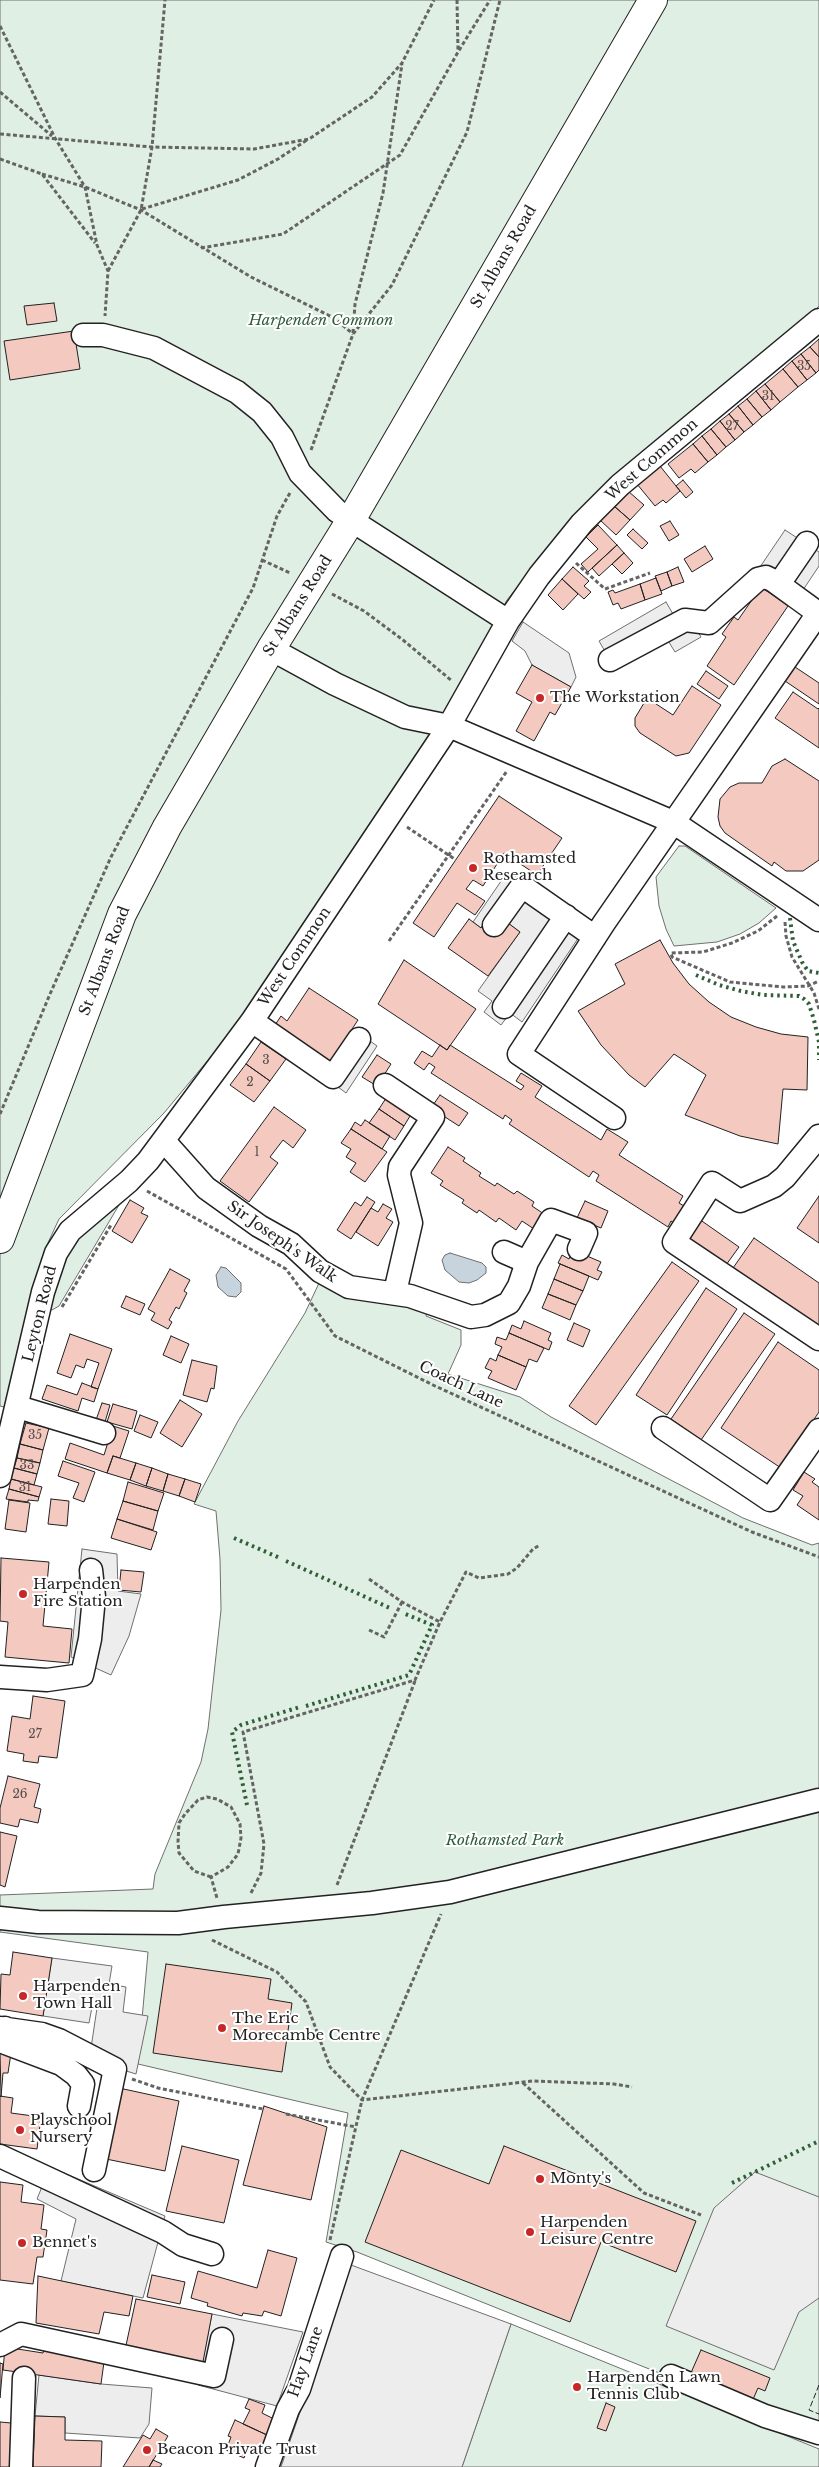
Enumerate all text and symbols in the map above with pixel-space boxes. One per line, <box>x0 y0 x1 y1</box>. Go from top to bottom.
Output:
street label: St Albans Road <box>467 202 541 312</box>
park label: Harpenden Common <box>249 312 393 330</box>
house number: 35 <box>797 360 811 374</box>
house number: 31 <box>762 390 774 404</box>
street label: West Common <box>602 415 702 505</box>
house number: 27 <box>725 420 739 434</box>
street label: St Albans Road <box>260 552 336 660</box>
place label: The Workstation <box>550 689 680 707</box>
marker: The Workstation <box>534 692 546 704</box>
place label: Rothamsted Research <box>483 850 576 885</box>
marker: Rothamsted Research <box>467 862 479 874</box>
street label: St Albans Road <box>76 904 134 1018</box>
street label: West Common <box>255 904 335 1010</box>
house number: 3 <box>262 1054 270 1068</box>
house number: 2 <box>246 1076 254 1090</box>
house number: 1 <box>254 1146 260 1160</box>
street label: Sir Joseph's Walk <box>224 1197 340 1287</box>
street label: Leyton Road <box>19 1264 61 1364</box>
street label: Coach Lane <box>416 1358 506 1412</box>
house number: 35 <box>28 1429 42 1443</box>
house number: 33 <box>20 1459 34 1473</box>
house number: 31 <box>19 1481 31 1495</box>
place label: Harpenden Fire Station <box>33 1576 123 1611</box>
marker: Harpenden Fire Station <box>17 1588 29 1600</box>
house number: 27 <box>28 1728 42 1742</box>
house number: 26 <box>12 1788 28 1802</box>
park label: Rothamsted Park <box>446 1832 564 1850</box>
place label: Harpenden Town Hall <box>33 1978 121 2013</box>
marker: Harpenden Town Hall <box>17 1990 29 2002</box>
place label: The Eric Morecambe Centre <box>232 2010 381 2045</box>
marker: The Eric Morecambe Centre <box>216 2022 228 2034</box>
place label: Playschool Nursery <box>30 2112 112 2147</box>
marker: Playschool Nursery <box>14 2124 26 2136</box>
place label: Monty's <box>550 2170 611 2188</box>
marker: Monty's <box>534 2173 546 2185</box>
place label: Harpenden Leisure Centre <box>540 2214 654 2249</box>
marker: Harpenden Leisure Centre <box>524 2226 536 2238</box>
place label: Bennet's <box>32 2234 97 2252</box>
marker: Bennet's <box>16 2237 28 2249</box>
street label: Hay Lane <box>285 2324 327 2400</box>
place label: Harpenden Lawn Tennis Club <box>587 2369 721 2404</box>
marker: Harpenden Lawn Tennis Club <box>571 2381 583 2393</box>
place label: Beacon Private Trust <box>157 2441 317 2459</box>
marker: Beacon Private Trust <box>141 2444 153 2456</box>

